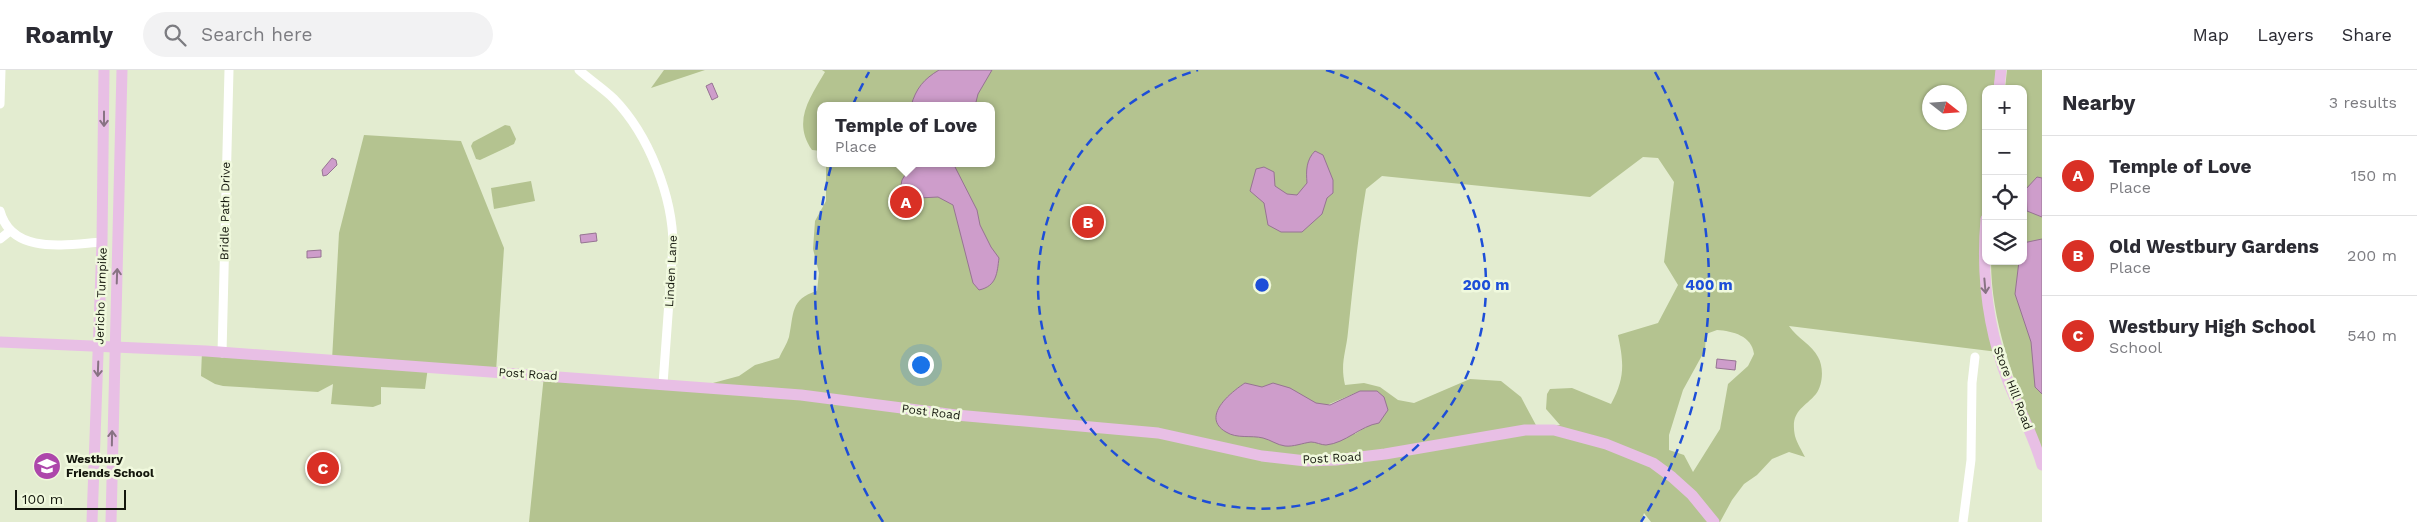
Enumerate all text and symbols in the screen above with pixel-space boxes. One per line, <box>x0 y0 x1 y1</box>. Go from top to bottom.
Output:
search box <box>143 12 493 57</box>
text: Roamly <box>25 21 113 49</box>
icon: search <box>161 21 189 49</box>
text: Search here <box>201 23 312 46</box>
text: Map <box>2192 24 2229 45</box>
text: Layers <box>2257 24 2314 45</box>
text: Share <box>2342 24 2392 45</box>
north arrow <box>1922 85 1967 130</box>
map controls <box>1982 85 2027 265</box>
button: + <box>1982 85 2027 130</box>
text: Nearby <box>2062 90 2135 115</box>
text: 3 results <box>2329 93 2397 112</box>
popup <box>817 102 995 167</box>
one-way arrow <box>99 110 109 126</box>
text: Temple of Love <box>835 114 977 137</box>
button: − <box>1982 130 2027 175</box>
text: Place <box>835 137 877 156</box>
text: Temple of Love <box>2109 155 2251 178</box>
street label: Bridle Path Drive <box>217 162 233 260</box>
text: A <box>2073 166 2083 185</box>
text: 150 m <box>2351 166 2397 185</box>
button: locate <box>1982 175 2027 220</box>
text: Place <box>2109 178 2151 197</box>
pin: A <box>890 183 922 221</box>
pin: B <box>1072 203 1104 241</box>
button: layers <box>1982 220 2027 265</box>
street label: Linden Lane <box>662 235 680 307</box>
text: Old Westbury Gardens <box>2109 235 2319 258</box>
text: B <box>2073 246 2083 265</box>
text: 200 m <box>2347 246 2397 265</box>
street label: Jericho Turnpike <box>92 247 110 345</box>
text: Place <box>2109 258 2151 277</box>
one-way arrow <box>112 268 122 284</box>
centre of rings <box>1253 276 1271 294</box>
text: 200 m <box>1463 276 1509 294</box>
text: 400 m <box>1685 276 1733 294</box>
one-way arrow <box>1980 277 1990 293</box>
text: Westbury High School <box>2109 315 2315 338</box>
text: C <box>2073 326 2083 345</box>
text: 540 m <box>2347 326 2397 345</box>
text: School <box>2109 338 2162 357</box>
street label: Store Hill Road <box>1991 344 2035 432</box>
your location <box>908 352 934 378</box>
one-way arrow <box>94 360 103 376</box>
street label: Post Road <box>498 365 558 383</box>
street label: Post Road <box>901 401 961 423</box>
one-way arrow <box>107 431 117 447</box>
pin: C <box>307 449 339 487</box>
street label: Post Road <box>1302 449 1362 467</box>
school or university icon: Westbury Friends School <box>32 451 62 481</box>
place label: Westbury Friends School <box>66 452 154 480</box>
scale bar <box>15 487 126 510</box>
text: 100 m <box>22 491 63 507</box>

